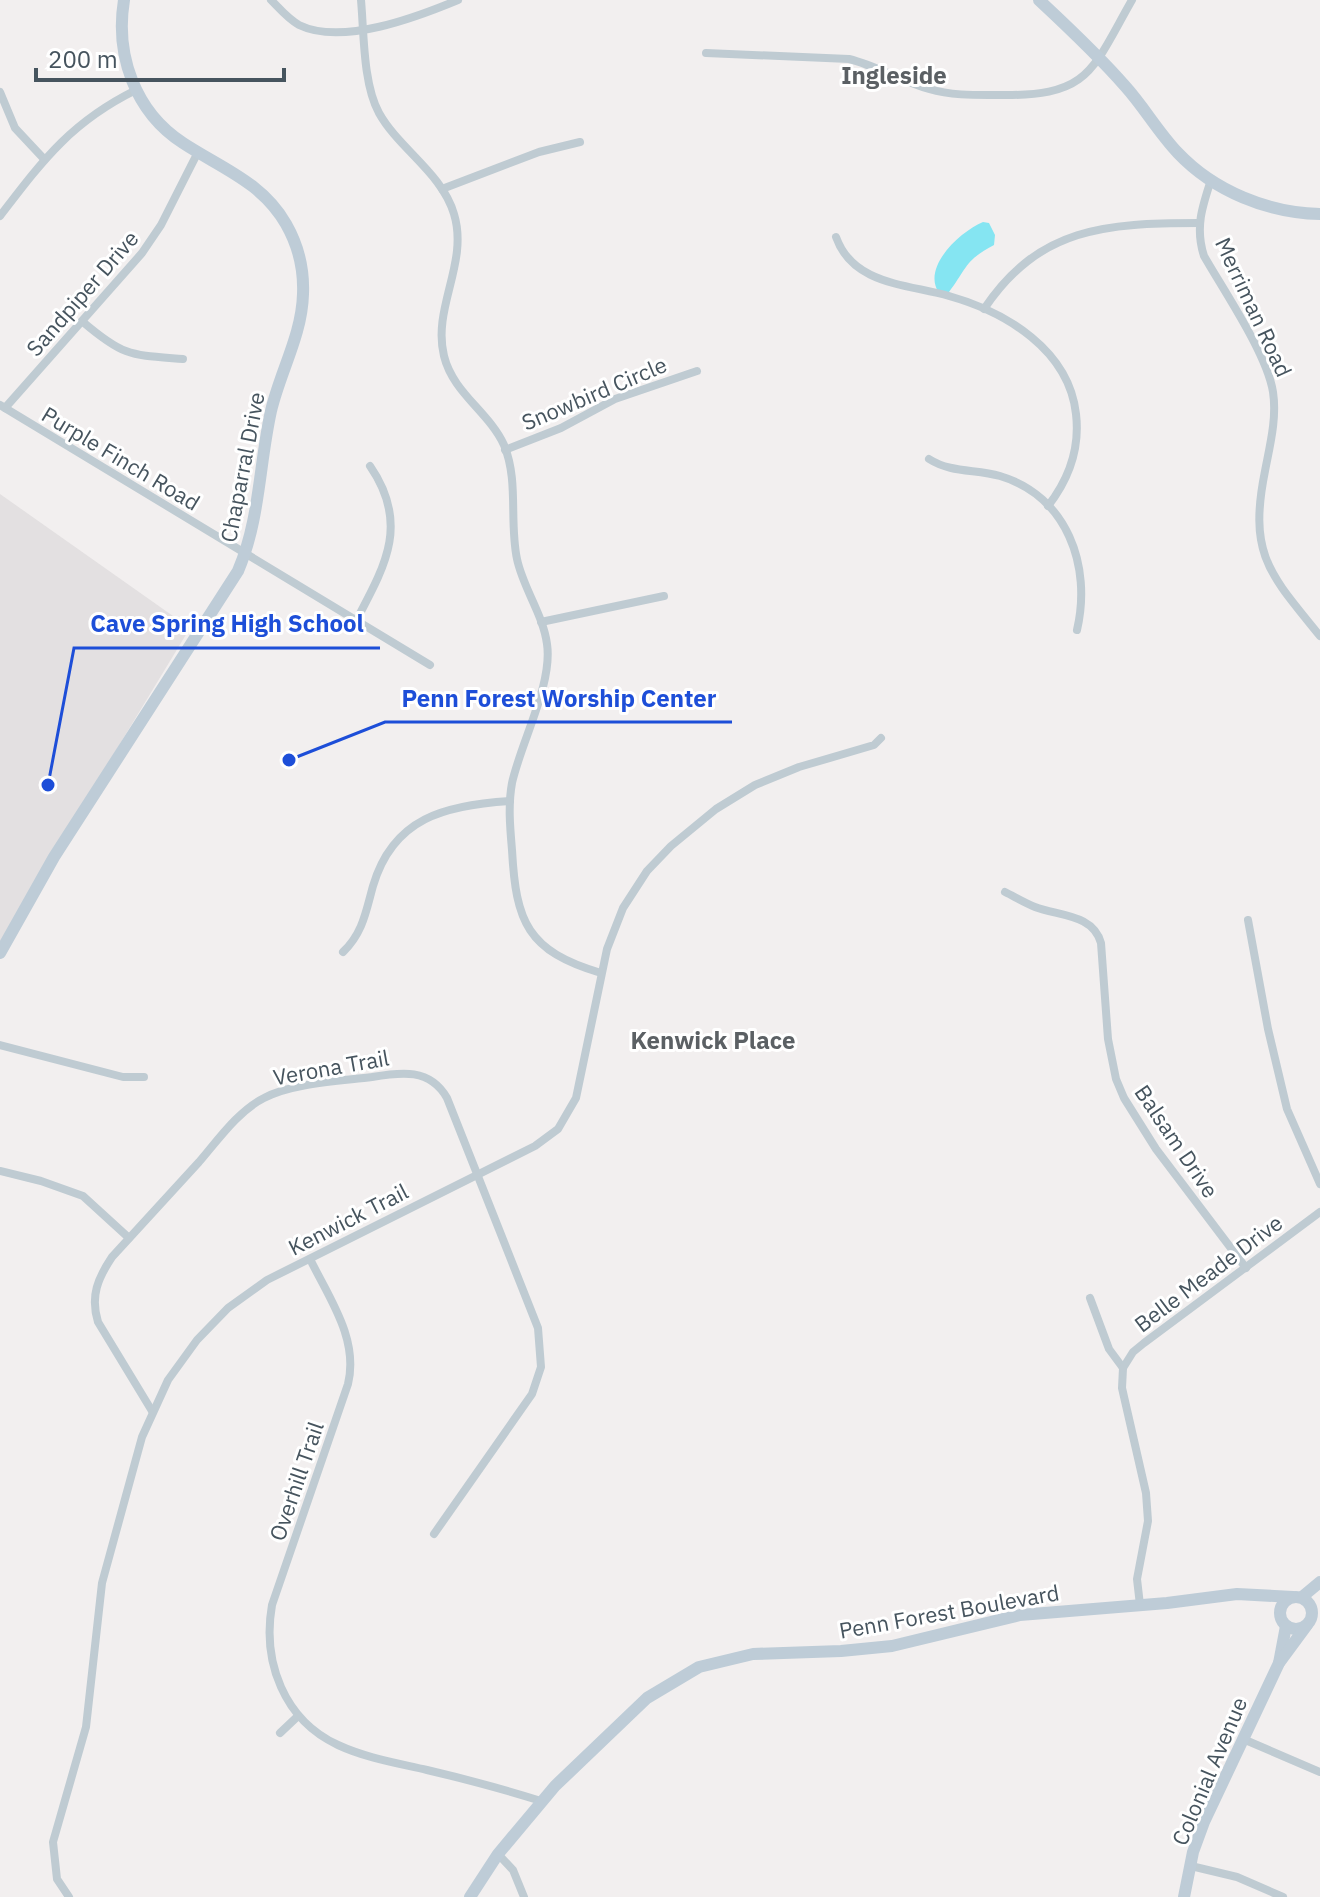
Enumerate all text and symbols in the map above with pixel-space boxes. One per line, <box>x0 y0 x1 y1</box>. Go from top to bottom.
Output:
scale bar <box>36 32 284 82</box>
text: 200 m <box>48 43 118 75</box>
district label: Ingleside <box>841 59 947 91</box>
street label: Sandpiper Drive <box>19 224 145 362</box>
street label: Merriman Road <box>1209 233 1299 381</box>
street label: Snowbird Circle <box>517 349 671 437</box>
street label: Chaparral Drive <box>213 389 271 545</box>
street label: Purple Finch Road <box>37 399 205 517</box>
callout: Cave Spring High School <box>74 600 380 648</box>
text: Cave Spring High School <box>90 607 364 639</box>
callout: Penn Forest Worship Center <box>385 674 732 722</box>
text: Penn Forest Worship Center <box>402 682 717 714</box>
district label: Kenwick Place <box>630 1024 796 1056</box>
street label: Verona Trail <box>271 1043 391 1091</box>
street label: Balsam Drive <box>1129 1079 1225 1203</box>
street label: Kenwick Trail <box>283 1176 413 1262</box>
street label: Belle Meade Drive <box>1128 1208 1288 1338</box>
street label: Overhill Trail <box>262 1418 330 1544</box>
street label: Penn Forest Boulevard <box>837 1577 1061 1645</box>
street label: Colonial Avenue <box>1165 1692 1253 1850</box>

